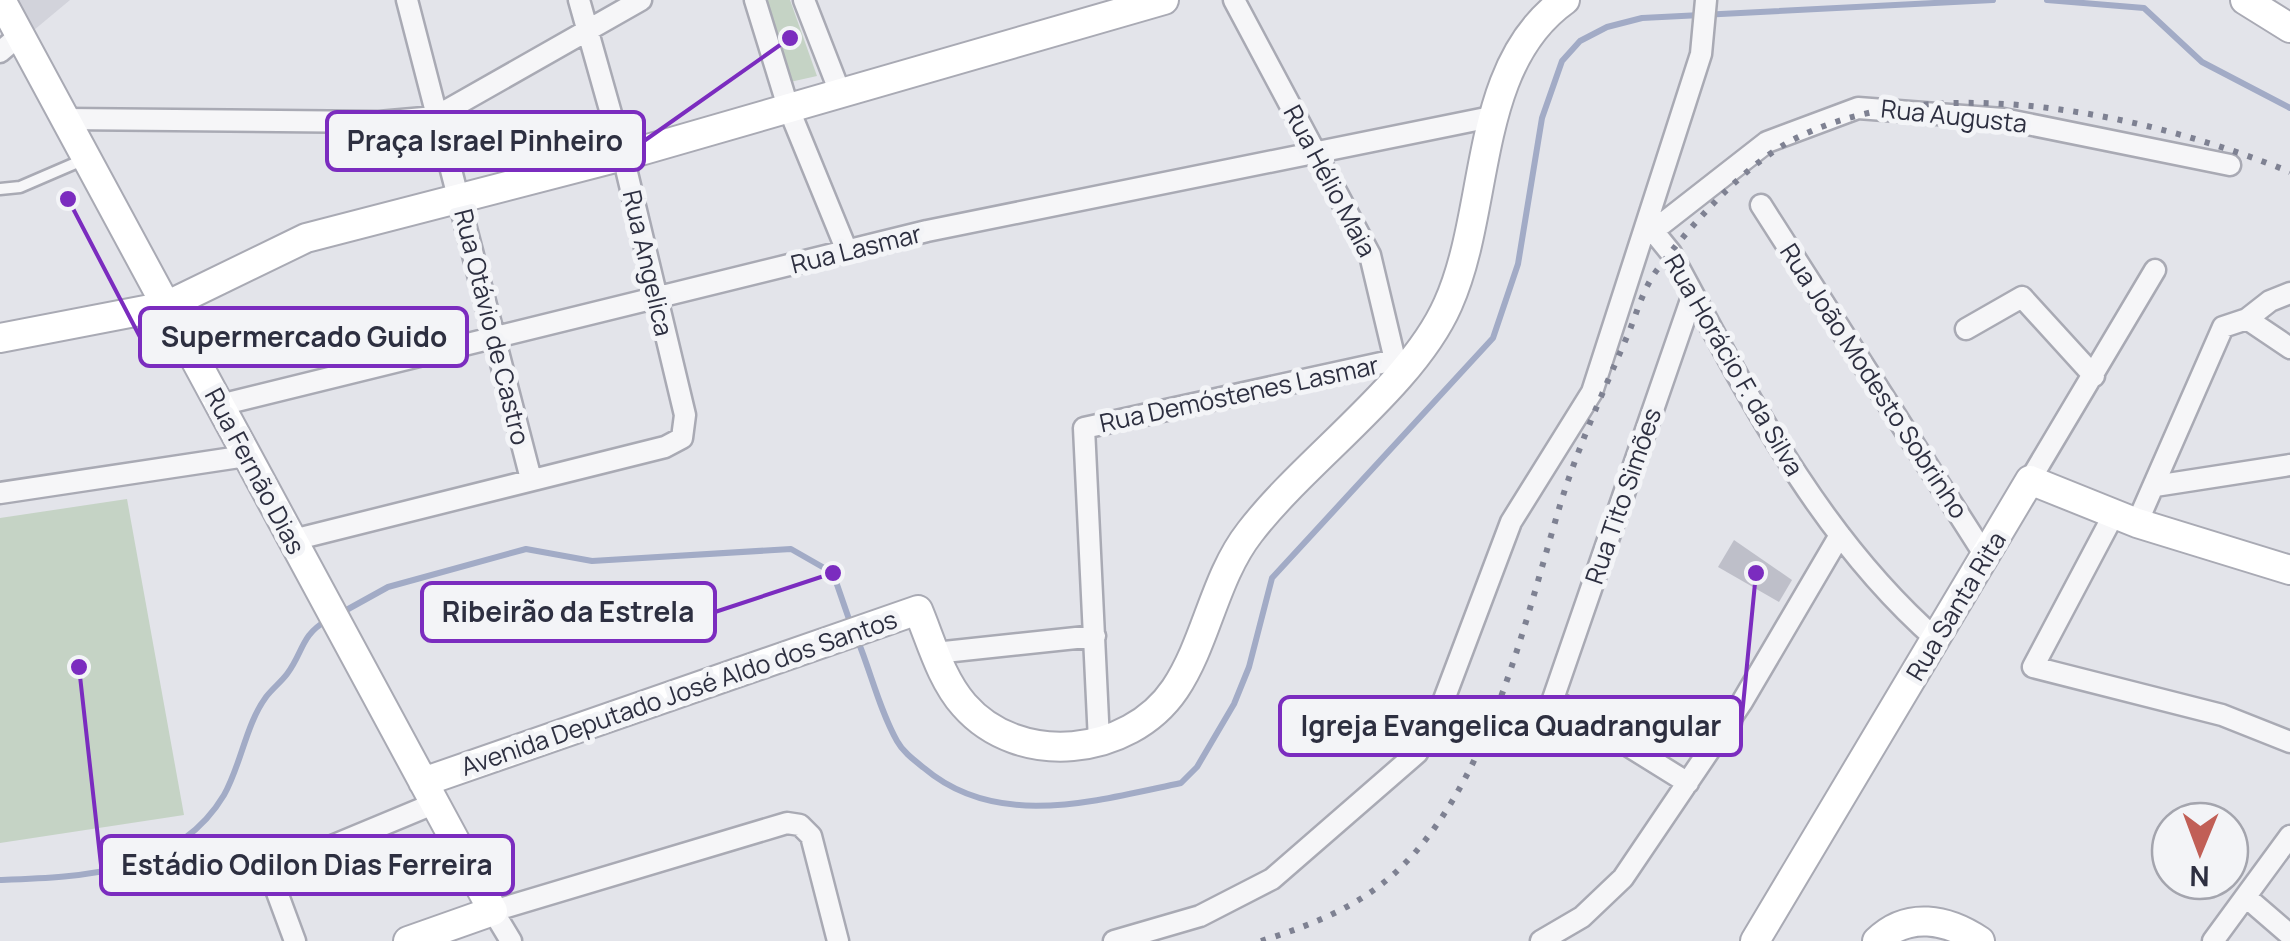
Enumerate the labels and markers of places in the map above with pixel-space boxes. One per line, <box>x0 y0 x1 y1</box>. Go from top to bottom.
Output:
callout: Praça Israel Pinheiro <box>327 112 644 170</box>
callout: Supermercado Guido <box>140 308 467 366</box>
callout: Ribeirão da Estrela <box>422 583 715 641</box>
callout: Igreja Evangelica Quadrangular <box>1280 697 1741 755</box>
callout: Estádio Odilon Dias Ferreira <box>101 836 513 894</box>

